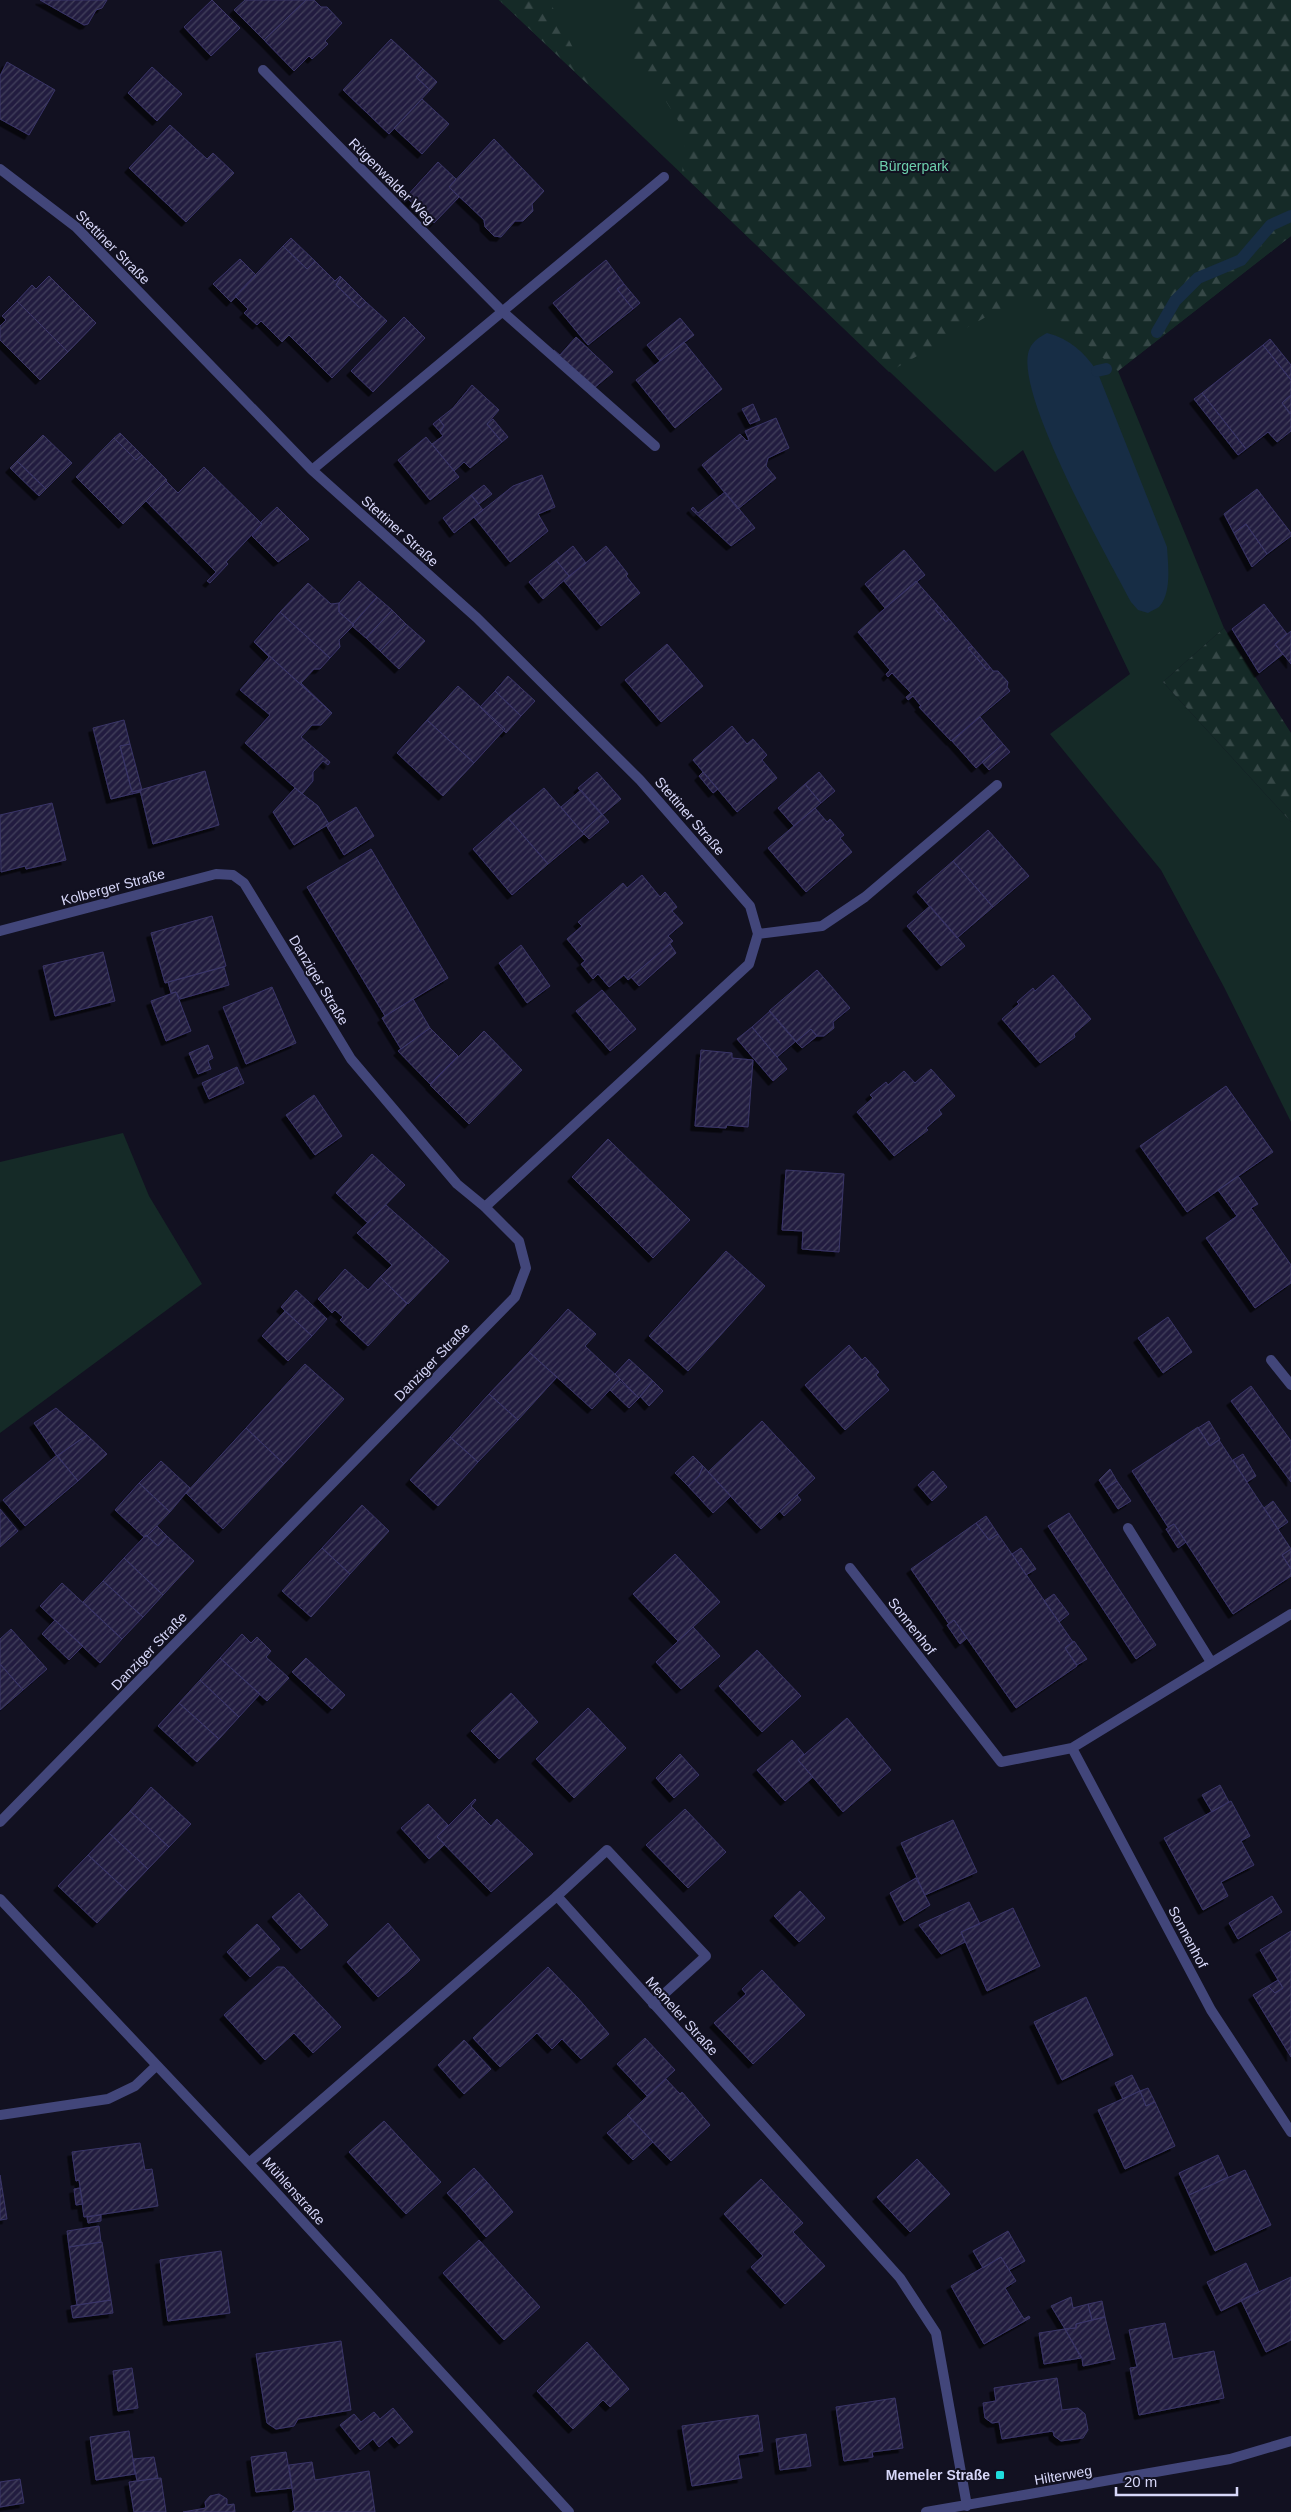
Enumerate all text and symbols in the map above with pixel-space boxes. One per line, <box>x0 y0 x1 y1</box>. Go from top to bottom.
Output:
street label: Rügenwalder Weg <box>346 135 438 227</box>
park label: Bürgerpark <box>879 158 950 174</box>
street label: Stettiner Straße <box>73 207 153 287</box>
street label: Stettiner Straße <box>358 492 442 570</box>
street label: Stettiner Straße <box>652 774 728 858</box>
street label: Kolberger Straße <box>59 865 167 909</box>
street label: Danziger Straße <box>286 932 352 1028</box>
street label: Danziger Straße <box>391 1320 473 1404</box>
street label: Sonnenhof <box>885 1594 939 1658</box>
street label: Danziger Straße <box>108 1609 190 1693</box>
street label: Sonnenhof <box>1165 1903 1211 1971</box>
street label: Memeler Straße <box>642 1973 722 2059</box>
street label: Mühlenstraße <box>259 2154 329 2228</box>
street label: Hilterweg <box>1033 2462 1093 2488</box>
scale bar <box>1116 2464 1237 2496</box>
place label: Memeler Straße <box>886 2467 990 2483</box>
marker: Memeler Straße <box>994 2469 1006 2481</box>
text: 20 m <box>1124 2473 1157 2490</box>

